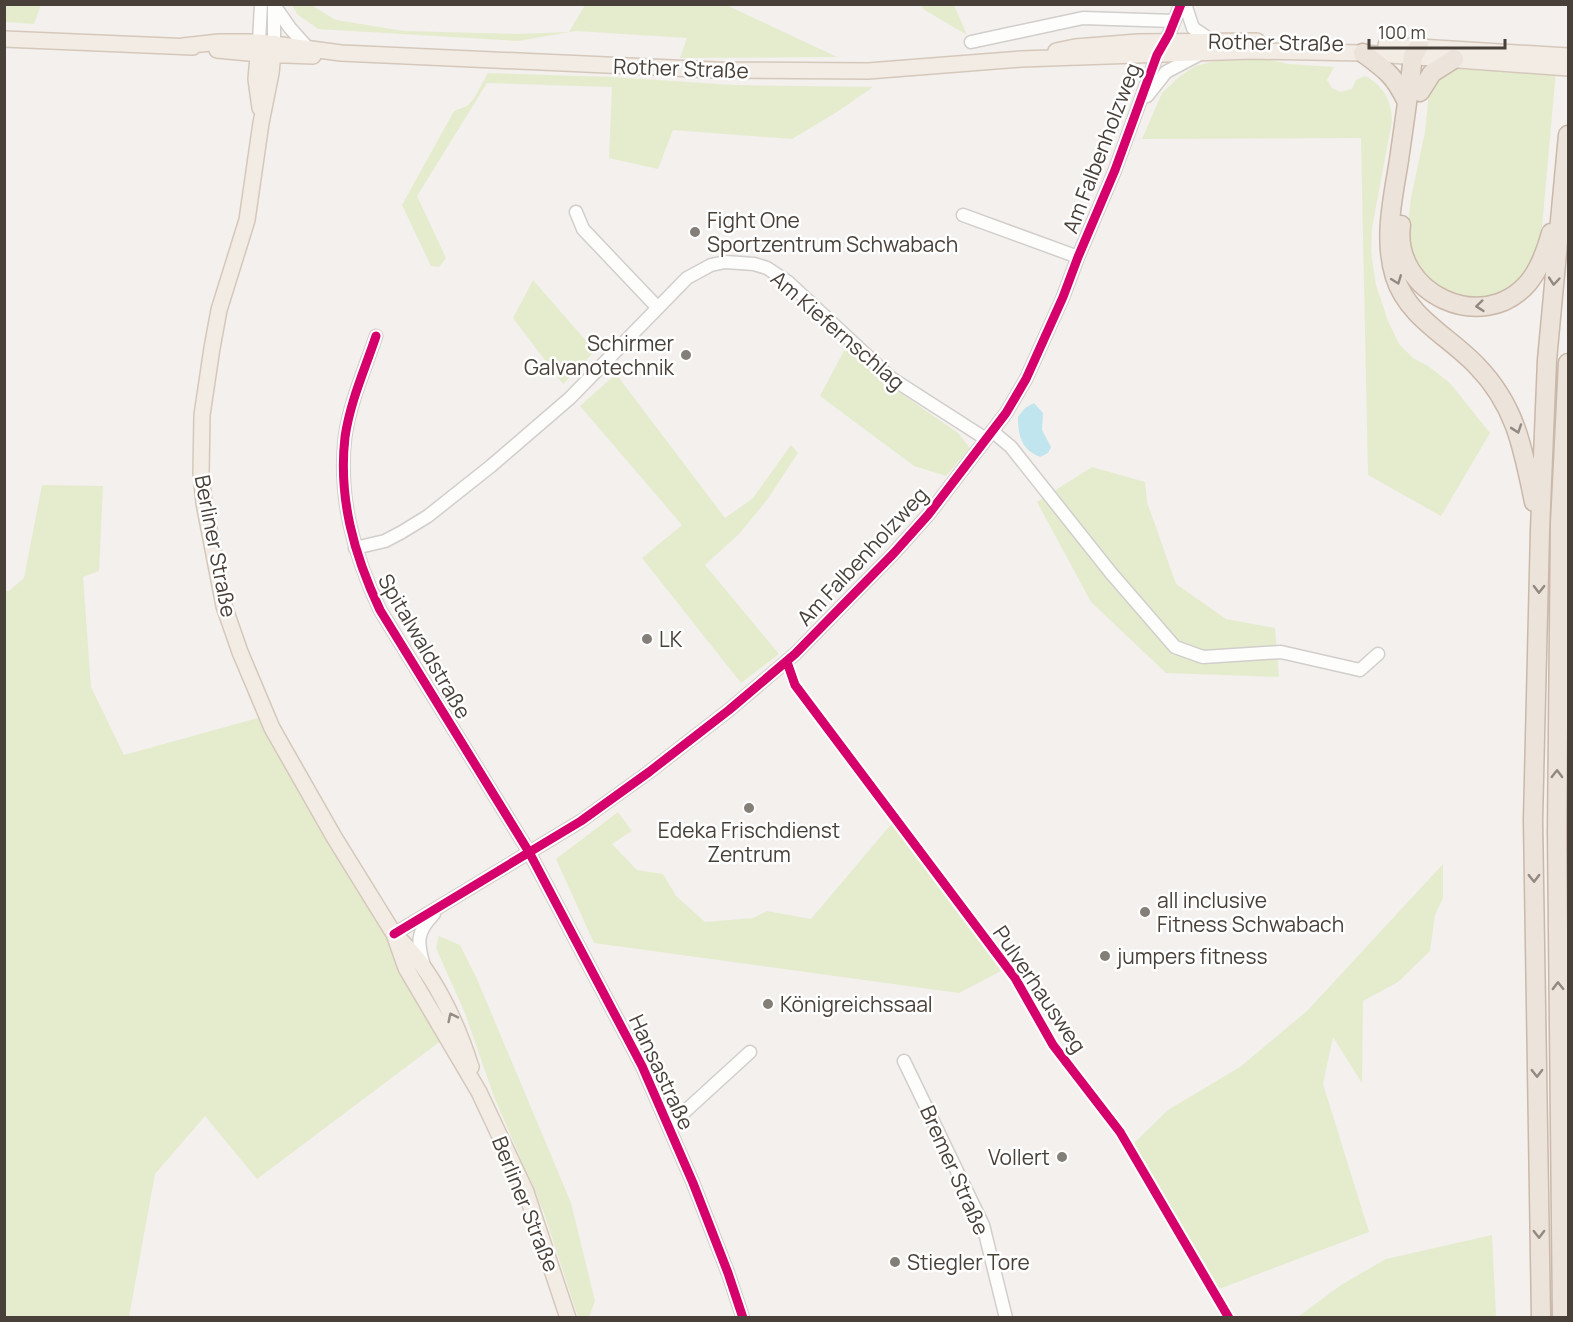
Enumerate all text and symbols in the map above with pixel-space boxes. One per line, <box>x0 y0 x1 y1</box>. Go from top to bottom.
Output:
scale bar <box>1369 12 1506 50</box>
text: 100 m <box>1378 20 1426 44</box>
street label: Rother Straße <box>1208 27 1344 57</box>
street label: Rother Straße <box>613 52 749 84</box>
street label: Am Falbenholzweg <box>1056 59 1146 237</box>
place label: Fight One Sportzentrum Schwabach <box>707 206 958 258</box>
marker: Fight One Sportzentrum Schwabach <box>688 225 702 239</box>
street label: Am Kiefernschlag <box>765 264 911 396</box>
one-way arrow <box>1390 274 1402 285</box>
one-way arrow <box>1548 277 1561 286</box>
one-way arrow <box>1475 299 1485 312</box>
place label: Schirmer Galvanotechnik <box>524 329 675 381</box>
marker: Schirmer Galvanotechnik <box>679 348 693 362</box>
one-way arrow <box>1510 424 1523 434</box>
street label: Berliner Straße <box>189 473 243 619</box>
street label: Am Falbenholzweg <box>790 481 934 631</box>
street label: Spitalwaldstraße <box>372 568 478 724</box>
one-way arrow <box>1532 584 1545 593</box>
place label: LK <box>659 625 683 653</box>
marker: LK <box>640 632 654 646</box>
one-way arrow <box>1551 769 1563 778</box>
marker: Edeka Frischdienst Zentrum <box>742 801 756 815</box>
place label: Edeka Frischdienst Zentrum <box>658 816 840 868</box>
one-way arrow <box>1528 874 1540 883</box>
place label: all inclusive Fitness Schwabach <box>1157 886 1344 938</box>
marker: all inclusive Fitness Schwabach <box>1138 905 1152 919</box>
street label: Pulverhausweg <box>987 920 1093 1058</box>
place label: jumpers fitness <box>1116 942 1267 970</box>
marker: jumpers fitness <box>1098 949 1112 963</box>
one-way arrow <box>1551 982 1564 991</box>
place label: Königreichssaal <box>780 990 933 1018</box>
marker: Königreichssaal <box>761 997 775 1011</box>
street label: Hansastraße <box>623 1010 701 1134</box>
one-way arrow <box>448 1013 459 1024</box>
one-way arrow <box>1531 1069 1543 1078</box>
street label: Bremer Straße <box>914 1101 996 1239</box>
street label: Berliner Straße <box>486 1132 566 1276</box>
place label: Vollert <box>988 1143 1050 1171</box>
marker: Vollert <box>1055 1150 1069 1164</box>
one-way arrow <box>1533 1229 1546 1238</box>
place label: Stiegler Tore <box>907 1248 1030 1276</box>
marker: Stiegler Tore <box>888 1255 902 1269</box>

